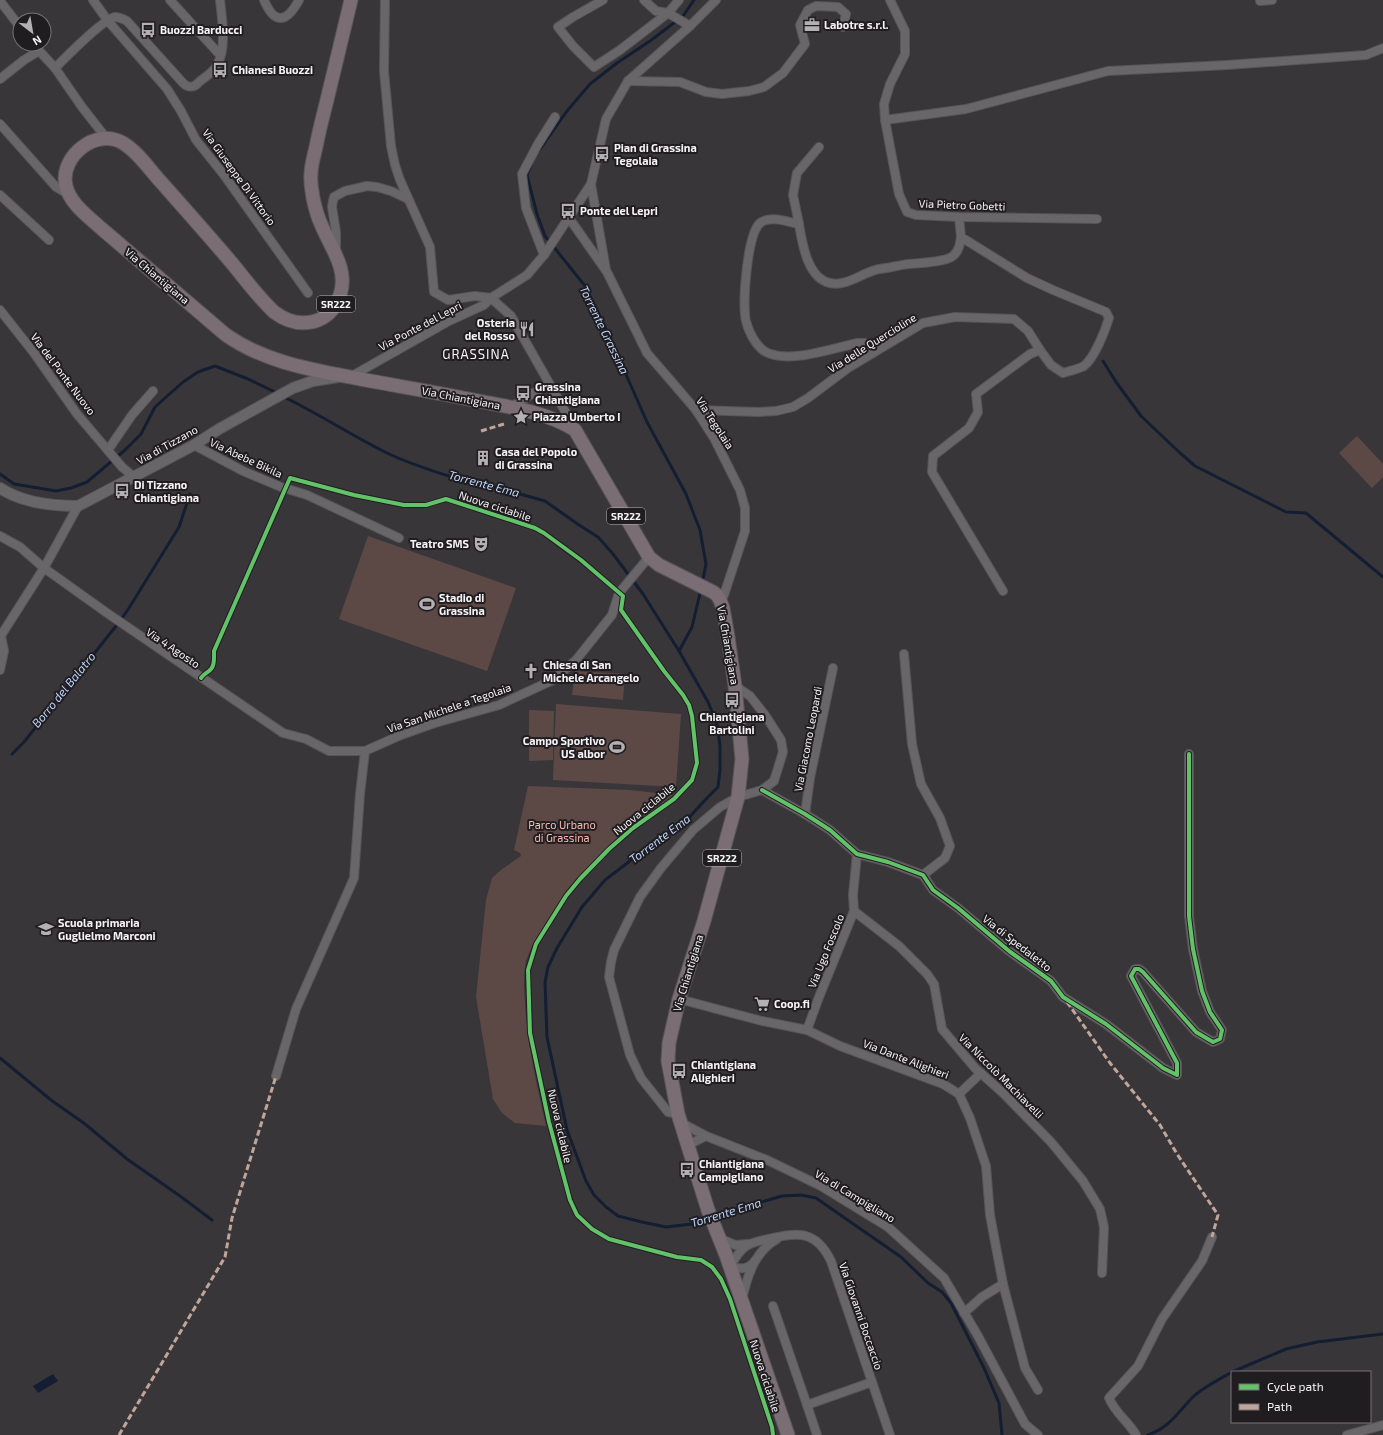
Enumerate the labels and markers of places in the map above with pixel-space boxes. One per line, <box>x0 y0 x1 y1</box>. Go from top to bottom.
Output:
office icon: Labotre s.r.l. <box>803 16 821 34</box>
place label: Labotre s.r.l. <box>824 18 889 31</box>
bus stop icon: Buozzi Barducci <box>139 21 157 39</box>
place label: Buozzi Barducci <box>160 23 242 36</box>
bus stop icon: Chianesi Buozzi <box>211 61 229 79</box>
place label: Chianesi Buozzi <box>232 63 313 76</box>
place label: Pian di Grassina Tegolaia <box>614 141 697 167</box>
bus stop icon: Pian di Grassina Tegolaia <box>593 145 611 163</box>
bus stop icon: Ponte del Lepri <box>559 202 577 220</box>
place label: Ponte del Lepri <box>580 204 658 217</box>
place label: Osteria del Rosso <box>465 316 516 342</box>
restaurant icon: Osteria del Rosso <box>518 320 536 338</box>
place label: Grassina Chiantigiana <box>535 380 600 406</box>
bus stop icon: Grassina Chiantigiana <box>514 384 532 402</box>
place icon: Piazza Umberto I <box>512 408 530 426</box>
place label: Piazza Umberto I <box>533 410 621 423</box>
place label: Casa del Popolo di Grassina <box>495 445 578 471</box>
building icon: Casa del Popolo di Grassina <box>474 449 492 467</box>
place label: Di Tizzano Chiantigiana <box>134 478 199 504</box>
bus stop icon: Di Tizzano Chiantigiana <box>113 482 131 500</box>
theatre icon: Teatro SMS <box>472 535 490 553</box>
place label: Teatro SMS <box>410 537 470 550</box>
place label: Stadio di Grassina <box>439 591 485 617</box>
sports icon: Stadio di Grassina <box>418 595 436 613</box>
place label: Chiesa di San Michele Arcangelo <box>543 658 640 684</box>
church icon: Chiesa di San Michele Arcangelo <box>522 662 540 680</box>
bus stop icon: Chiantigiana Bartolini <box>723 691 741 709</box>
place label: Chiantigiana Bartolini <box>699 710 765 736</box>
place label: Campo Sportivo US albor <box>523 734 606 760</box>
sports icon: Campo Sportivo US albor <box>608 738 626 756</box>
place label: Scuola primaria Guglielmo Marconi <box>58 916 156 942</box>
school or university icon: Scuola primaria Guglielmo Marconi <box>37 920 55 938</box>
supermarket icon: Coop.fi <box>753 995 771 1013</box>
place label: Coop.fi <box>774 997 810 1010</box>
place label: Chiantigiana Alighieri <box>691 1058 756 1084</box>
bus stop icon: Chiantigiana Alighieri <box>670 1062 688 1080</box>
place label: Chiantigiana Campigliano <box>699 1157 764 1183</box>
bus stop icon: Chiantigiana Campigliano <box>678 1161 696 1179</box>

